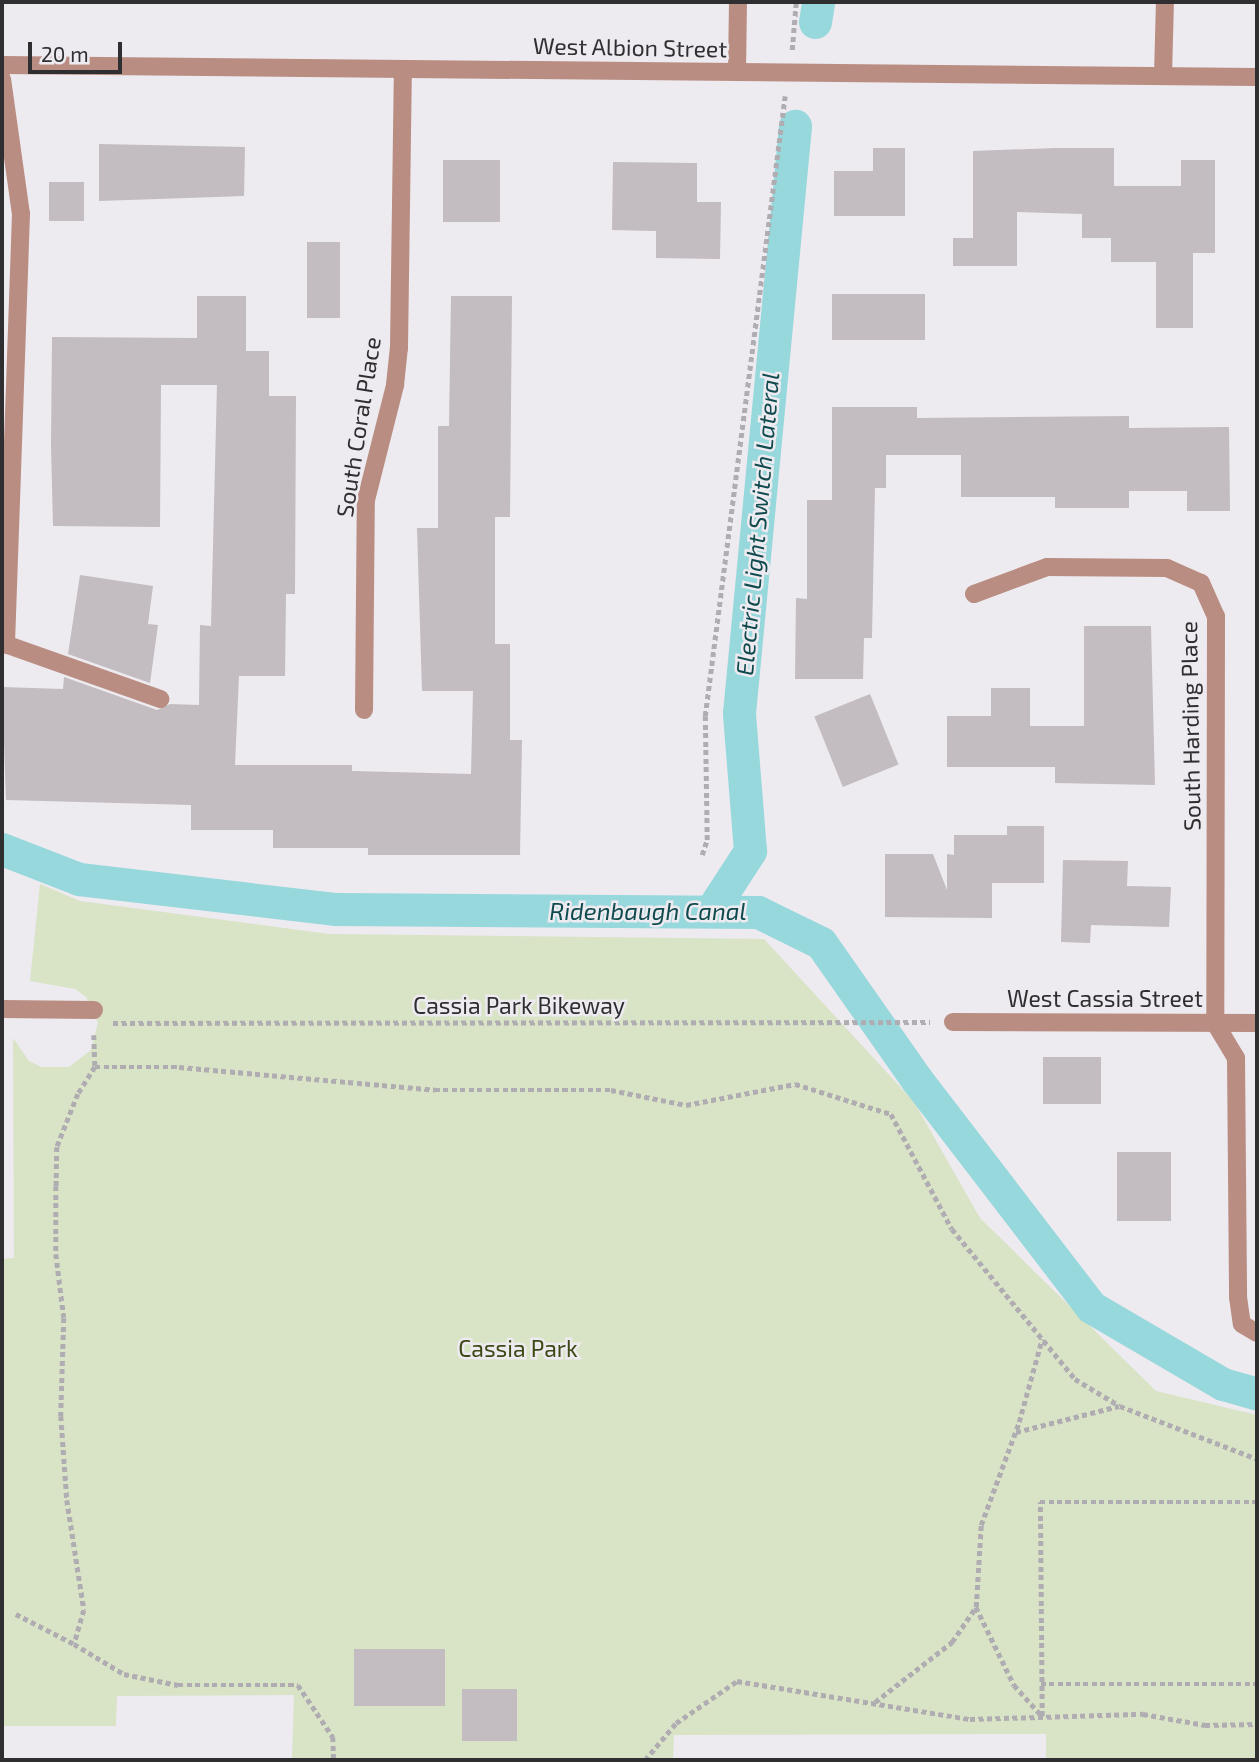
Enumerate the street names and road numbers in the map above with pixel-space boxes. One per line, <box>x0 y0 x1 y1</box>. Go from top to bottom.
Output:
street label: West Albion Street <box>532 32 728 62</box>
street label: South Coral Place <box>330 335 386 519</box>
street label: South Harding Place <box>1174 621 1206 831</box>
street label: West Cassia Street <box>1007 984 1203 1012</box>
street label: Cassia Park Bikeway <box>413 991 625 1019</box>

